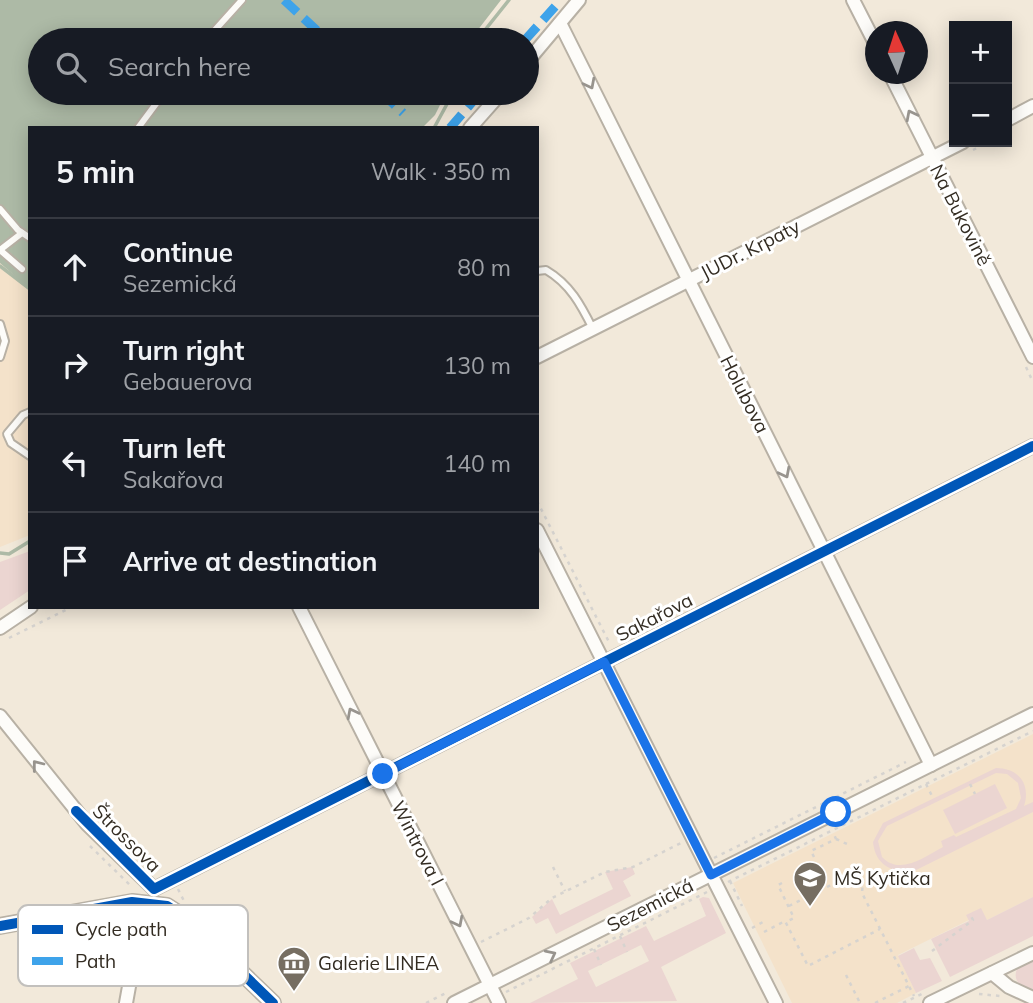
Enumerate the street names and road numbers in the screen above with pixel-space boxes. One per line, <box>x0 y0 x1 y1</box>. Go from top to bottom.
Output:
street label: Na Bukovině <box>925 160 997 270</box>
street label: JUDr. Krpaty <box>696 214 804 284</box>
street label: Holubova <box>715 351 775 437</box>
street label: Sakařova <box>612 587 696 647</box>
street label: Wintrova I <box>386 797 450 889</box>
street label: Štrossova <box>88 799 166 877</box>
street label: Sezemická <box>603 873 697 937</box>

